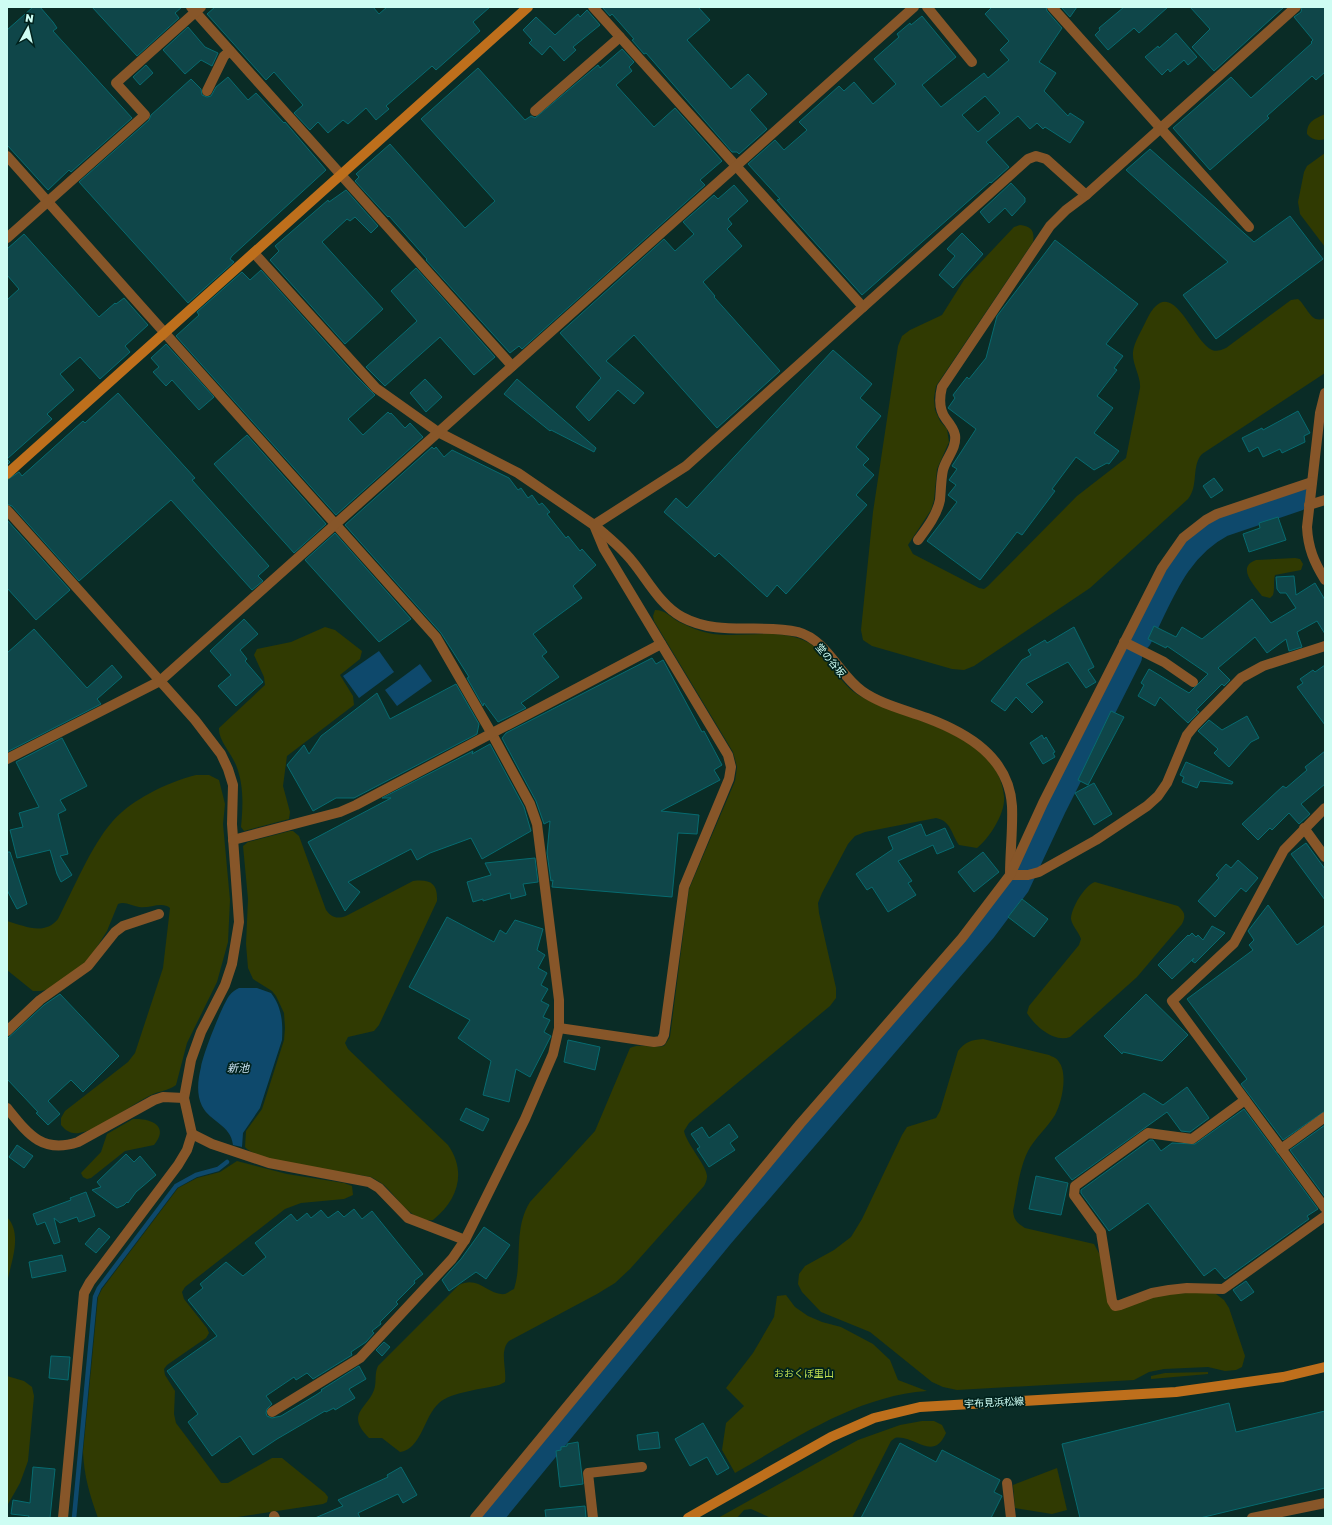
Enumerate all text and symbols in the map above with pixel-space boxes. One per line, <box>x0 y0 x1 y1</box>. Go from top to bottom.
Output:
north arrow <box>8 8 48 48</box>
text: N <box>24 11 35 25</box>
street label: 堂の谷坂 <box>814 641 848 679</box>
water label: 新池 <box>227 1061 250 1074</box>
park label: おおくぼ里山 <box>774 1367 834 1379</box>
street label: 宇布見浜松線 <box>964 1394 1024 1410</box>

